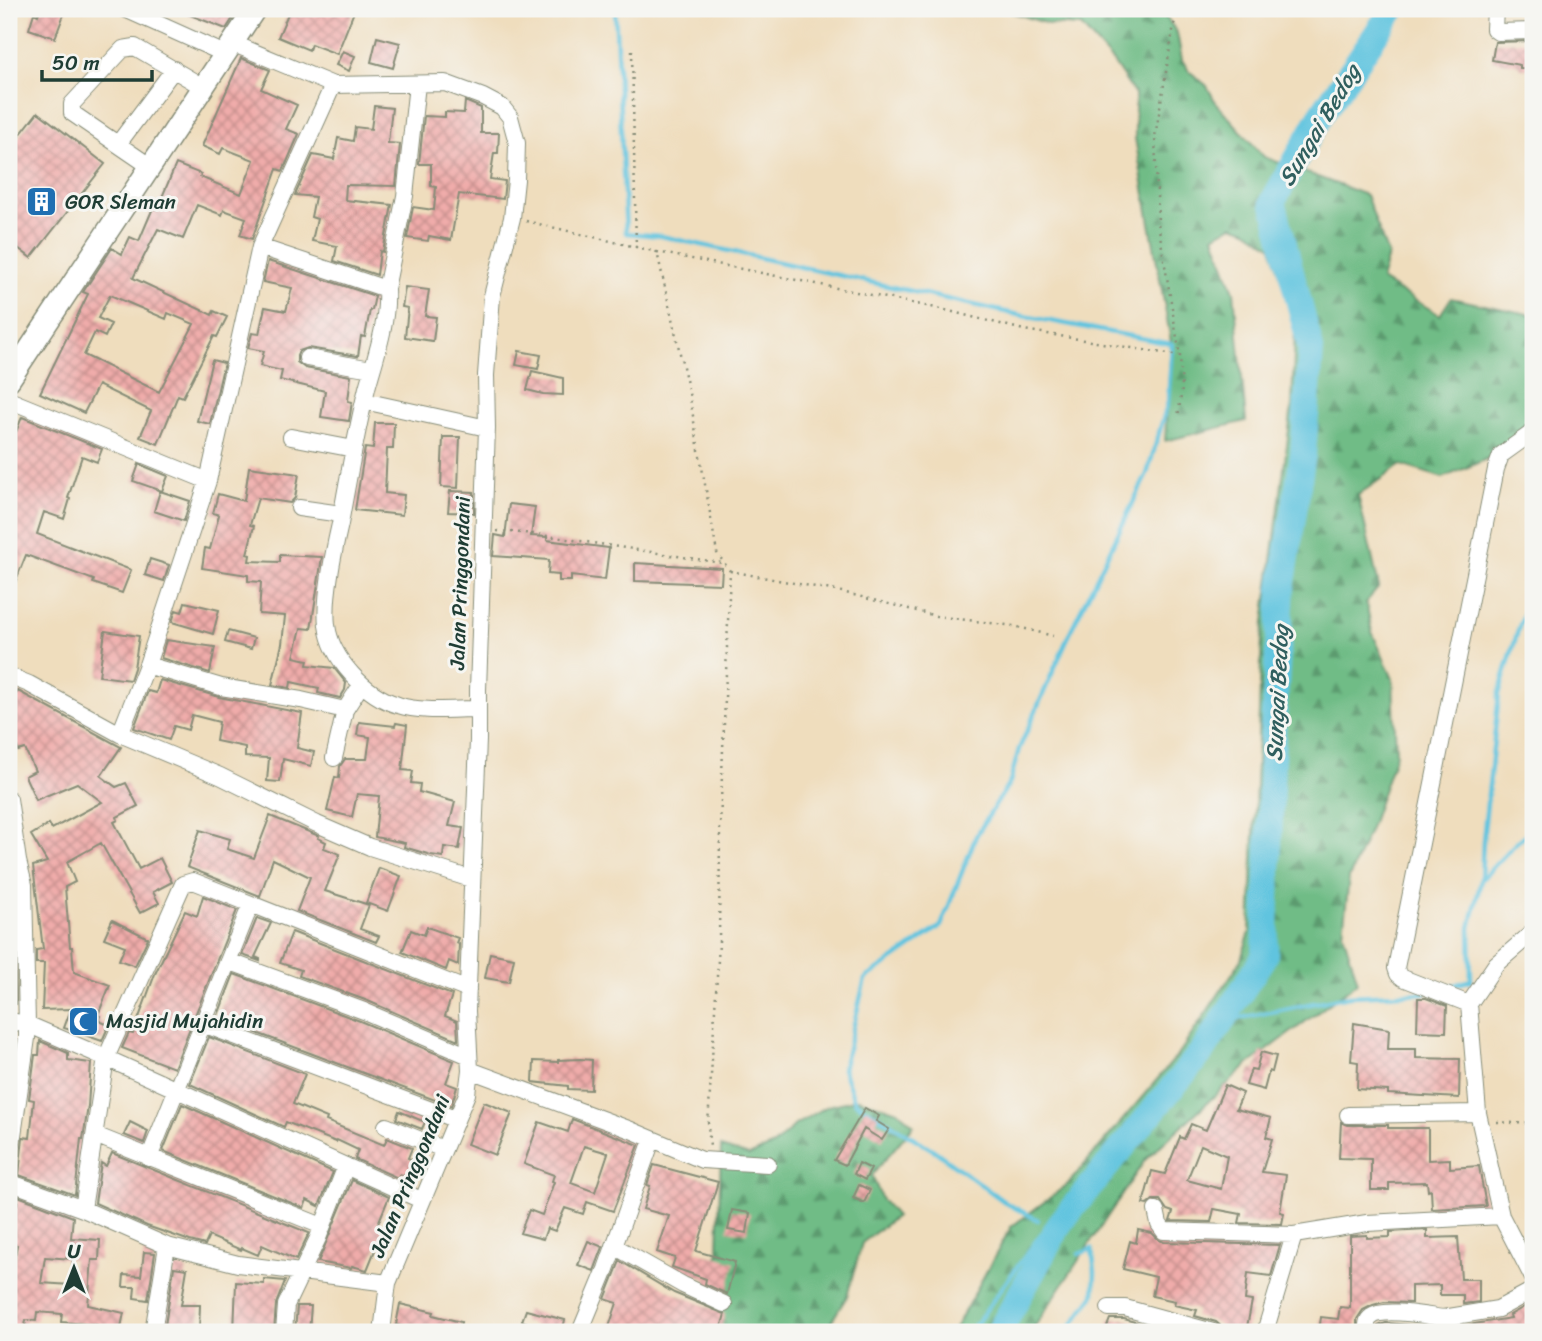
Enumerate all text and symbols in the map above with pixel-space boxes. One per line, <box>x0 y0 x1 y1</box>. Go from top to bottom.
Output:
scale bar <box>42 38 152 82</box>
text: 50 m <box>52 44 100 82</box>
water label: Sungai Bedog <box>1267 54 1373 194</box>
place label: GOR Sleman <box>65 183 176 221</box>
building icon: GOR Sleman <box>25 185 59 219</box>
street label: Jalan Pringgondani <box>438 494 482 671</box>
water label: Sungai Bedog <box>1253 621 1302 762</box>
place label: Masjid Mujahidin <box>106 1002 263 1040</box>
mosque icon: Masjid Mujahidin <box>66 1004 100 1038</box>
street label: Jalan Pringgondani <box>358 1088 462 1264</box>
north arrow <box>38 1232 108 1302</box>
text: U <box>68 1235 82 1268</box>

